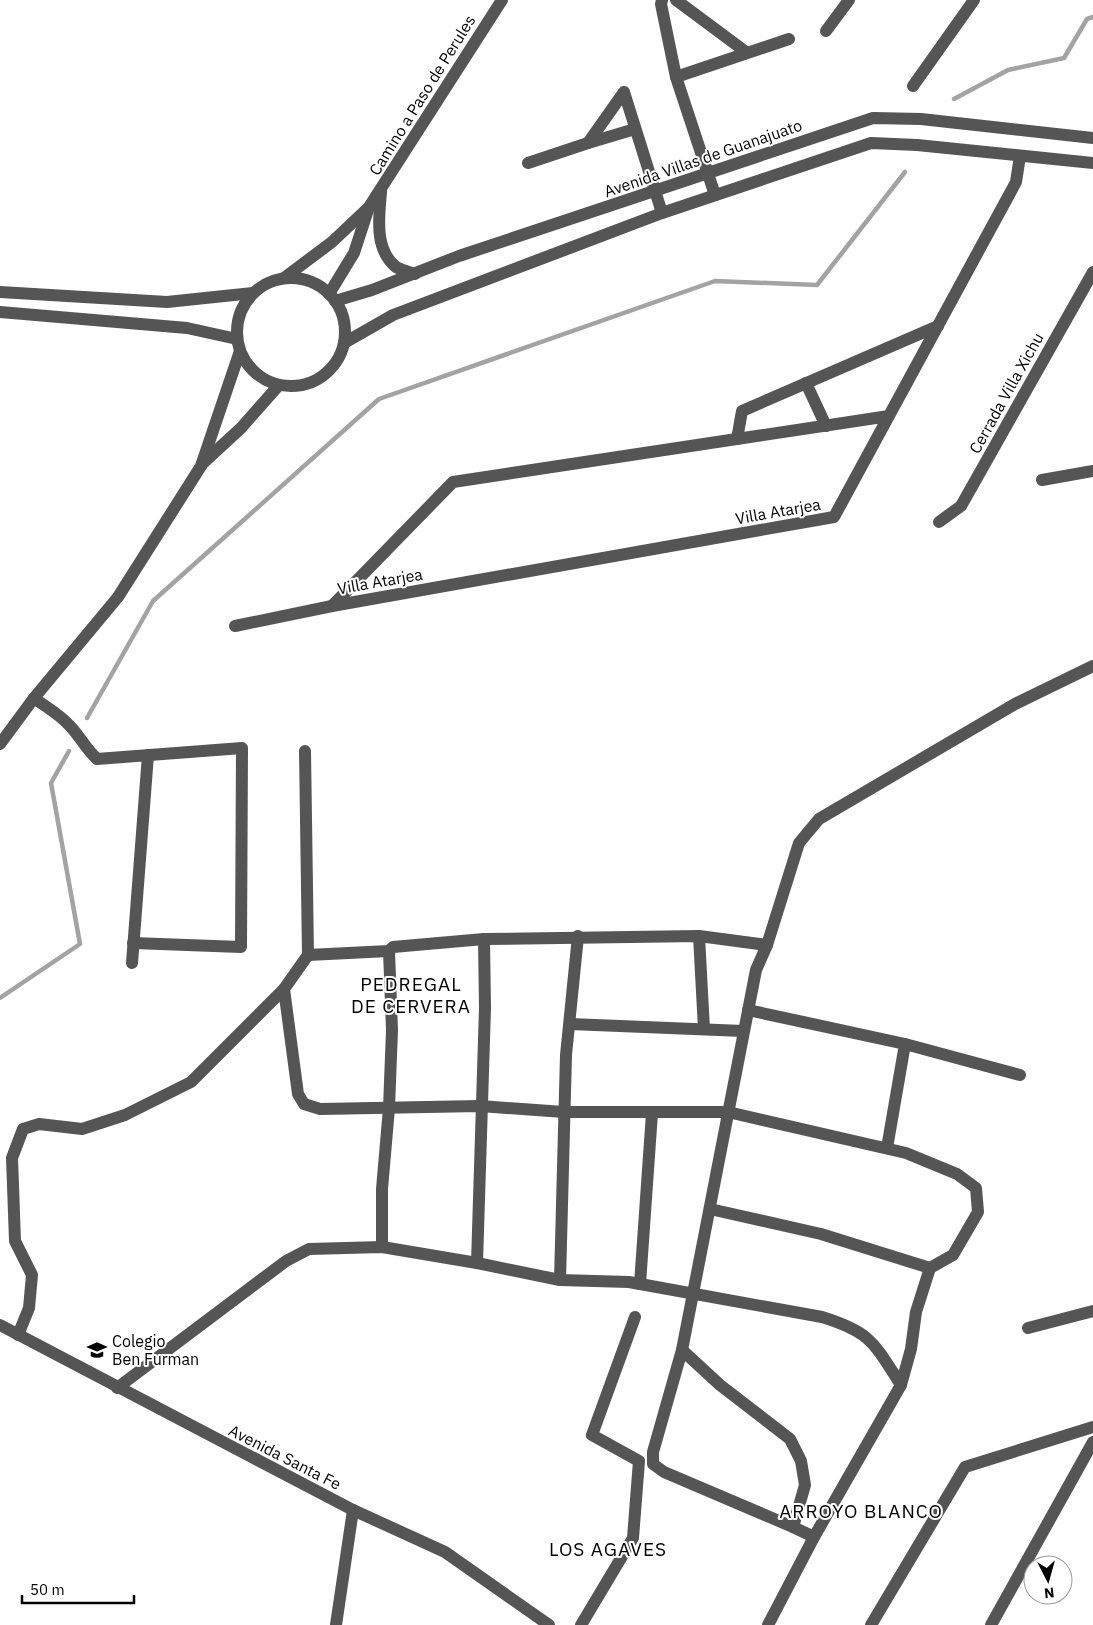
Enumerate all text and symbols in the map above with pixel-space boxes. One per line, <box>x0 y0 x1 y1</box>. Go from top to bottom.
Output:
street label: Camino a Paso de Perules <box>364 11 480 179</box>
street label: Avenida Villas de Guanajuato <box>601 115 805 201</box>
street label: Cerrada Villa Xichu <box>964 329 1048 457</box>
street label: Villa Atarjea <box>734 494 823 528</box>
street label: Villa Atarjea <box>336 564 425 598</box>
district label: PEDREGAL DE CERVERA <box>351 972 471 1018</box>
place label: Colegio Ben Furman <box>112 1331 199 1369</box>
school or university icon: Colegio Ben Furman <box>86 1339 108 1361</box>
street label: Avenida Santa Fe <box>226 1420 345 1494</box>
district label: ARROYO BLANCO <box>779 1499 943 1523</box>
district label: LOS AGAVES <box>549 1537 667 1561</box>
north arrow <box>1023 1555 1073 1605</box>
scale bar <box>22 1572 135 1604</box>
text: 50 m <box>30 1580 65 1599</box>
text: N <box>1043 1583 1055 1602</box>

